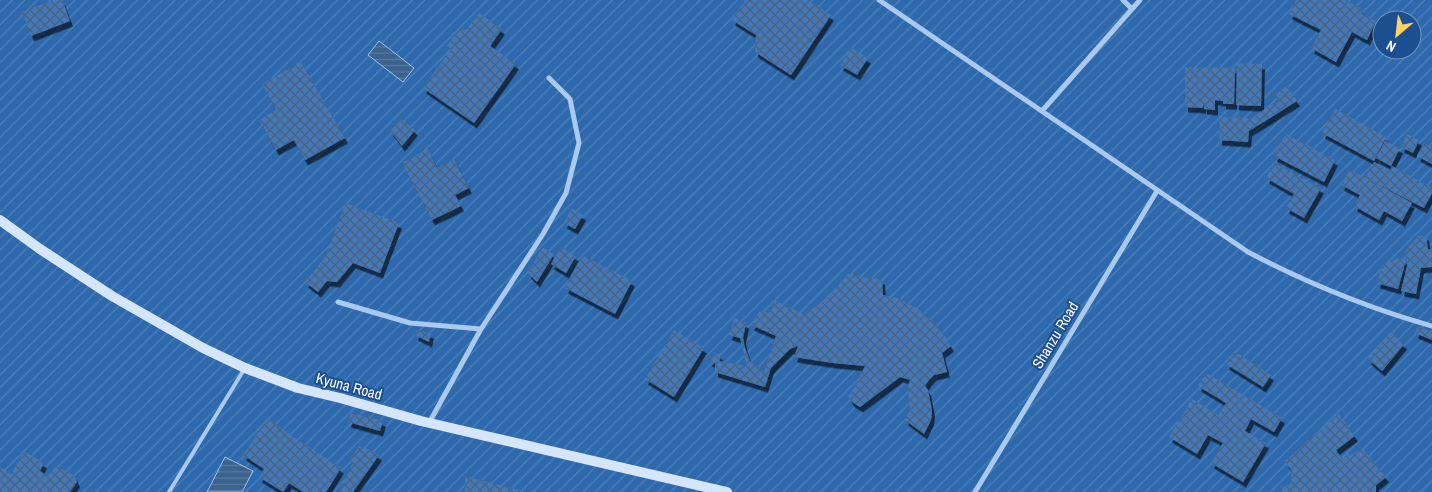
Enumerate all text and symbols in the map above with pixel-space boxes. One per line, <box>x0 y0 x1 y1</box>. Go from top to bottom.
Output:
north arrow <box>1372 10 1422 60</box>
text: N <box>1383 37 1399 56</box>
street label: Shanzu Road <box>1027 298 1083 372</box>
street label: Kyuna Road <box>314 367 384 405</box>

